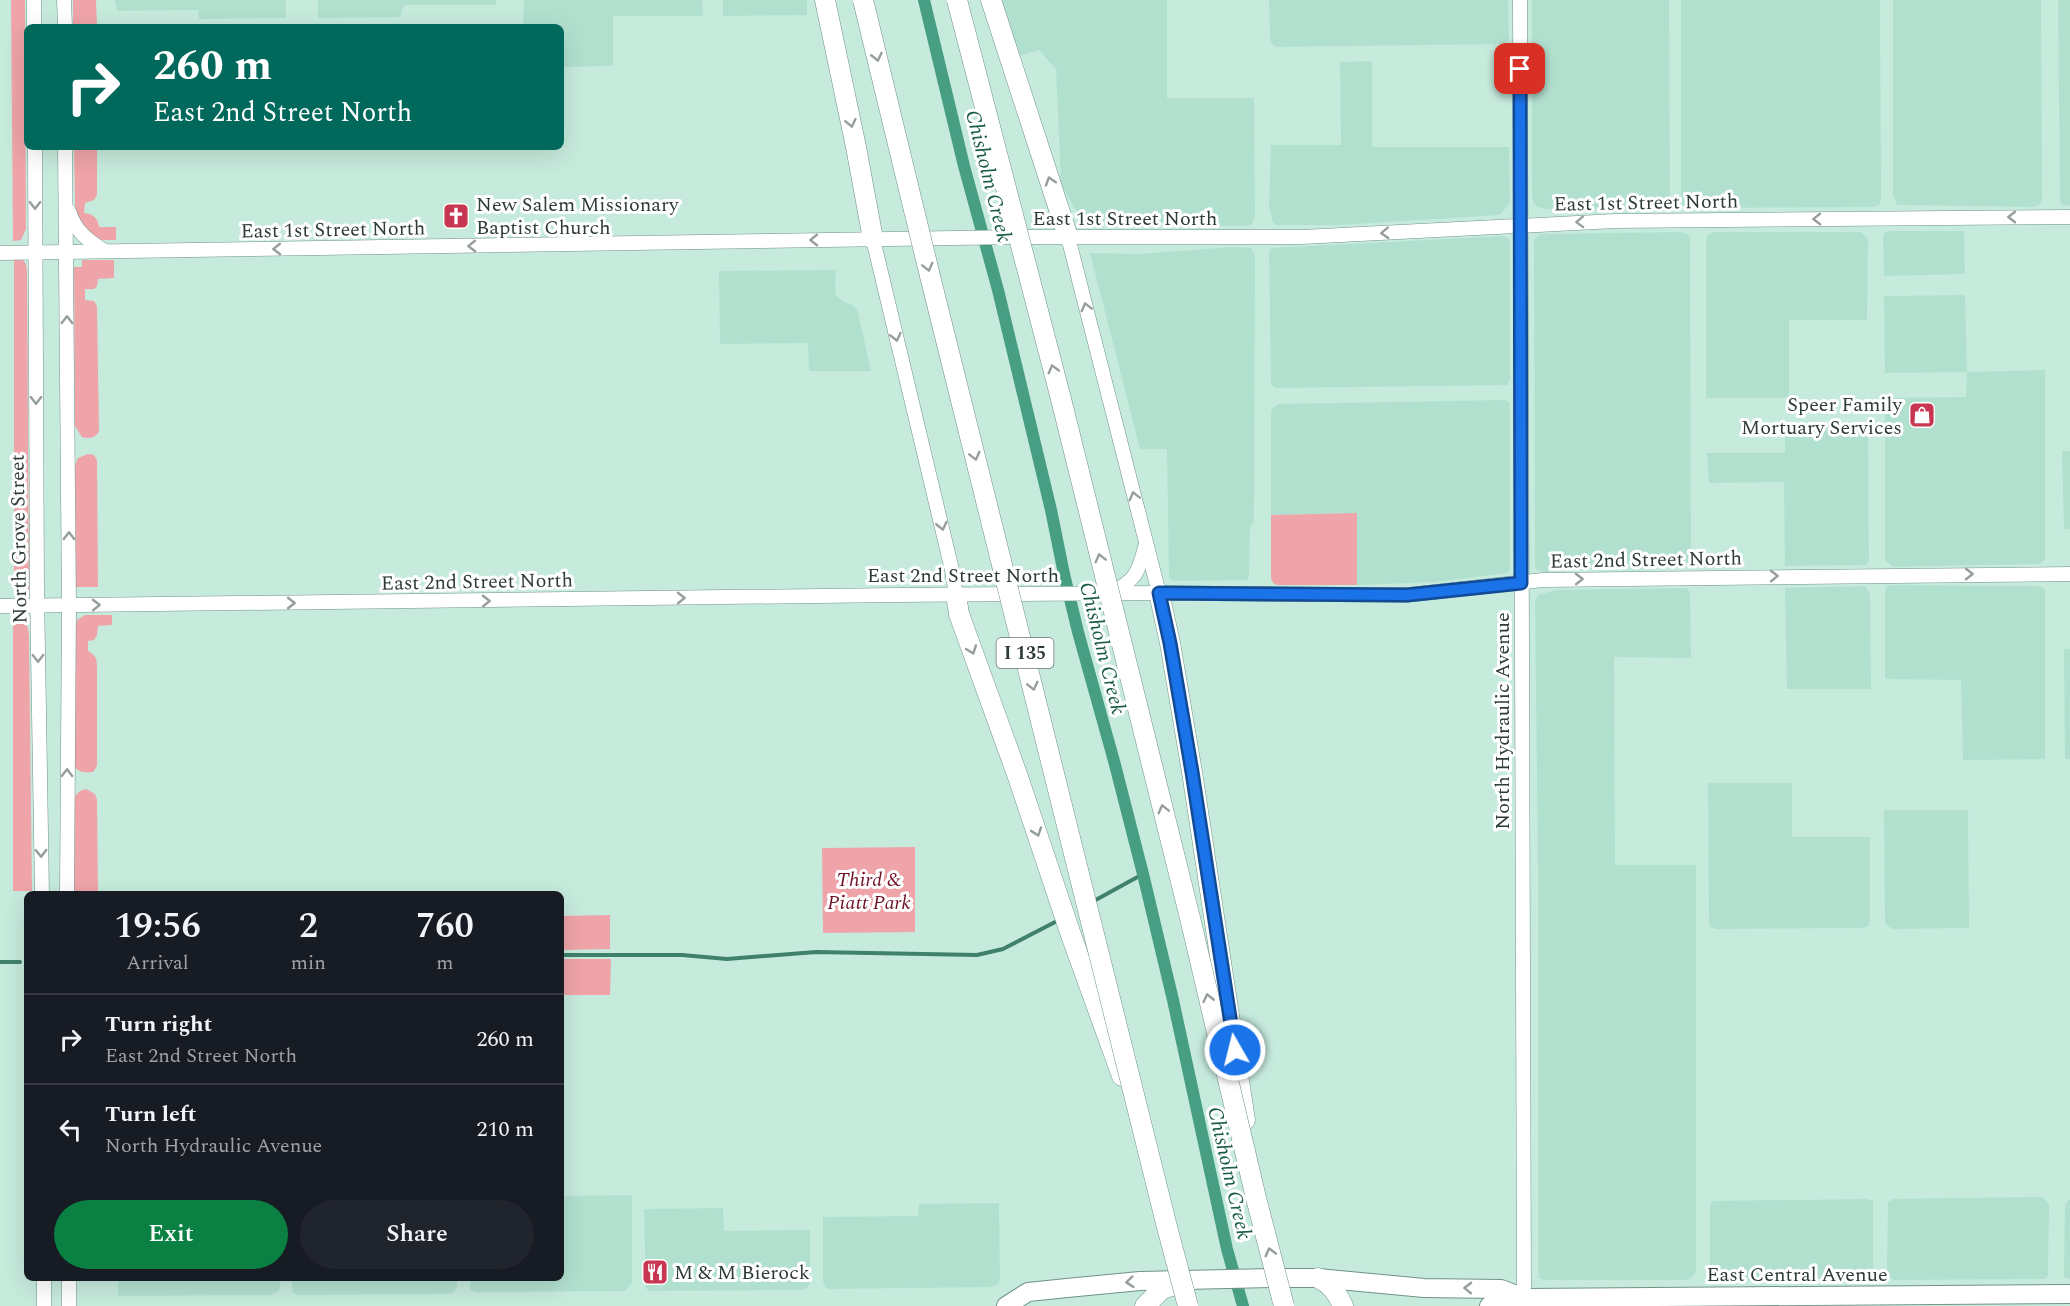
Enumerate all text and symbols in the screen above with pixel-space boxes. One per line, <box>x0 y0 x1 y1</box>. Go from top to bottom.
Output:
text: 260 m <box>153 35 272 98</box>
pin <box>1494 43 1545 94</box>
icon: right <box>54 48 132 126</box>
one-way arrow <box>870 52 883 62</box>
icon: arrive <box>1503 52 1536 85</box>
text: East 2nd Street North <box>153 92 412 134</box>
water label: Chisholm Creek <box>956 107 1020 246</box>
one-way arrow <box>844 117 857 127</box>
one-way arrow <box>1045 176 1057 187</box>
street label: East 1st Street North <box>1553 186 1739 220</box>
place label: New Salem Missionary Baptist Church <box>476 190 680 243</box>
one-way arrow <box>29 201 41 210</box>
church icon: New Salem Missionary Baptist Church <box>441 201 471 231</box>
street label: East 1st Street North <box>1033 204 1217 234</box>
one-way arrow <box>2007 211 2016 223</box>
street label: East 1st Street North <box>240 213 426 247</box>
one-way arrow <box>1812 213 1821 225</box>
one-way arrow <box>1575 216 1584 229</box>
one-way arrow <box>1380 227 1389 240</box>
one-way arrow <box>810 234 819 247</box>
one-way arrow <box>468 240 477 252</box>
one-way arrow <box>273 243 282 255</box>
one-way arrow <box>920 262 933 272</box>
one-way arrow <box>1080 302 1093 312</box>
one-way arrow <box>61 315 73 324</box>
one-way arrow <box>889 332 902 342</box>
one-way arrow <box>1047 364 1060 374</box>
place label: Speer Family Mortuary Services <box>1741 390 1903 443</box>
one-way arrow <box>30 396 42 405</box>
shop icon: Speer Family Mortuary Services <box>1907 400 1937 430</box>
one-way arrow <box>968 451 981 461</box>
street label: North Grove Street <box>3 454 35 624</box>
one-way arrow <box>1128 491 1141 501</box>
one-way arrow <box>934 521 947 531</box>
one-way arrow <box>62 531 75 540</box>
street label: East 2nd Street North <box>1550 543 1742 577</box>
one-way arrow <box>1095 554 1108 564</box>
street label: East 2nd Street North <box>867 561 1059 591</box>
street label: East 2nd Street North <box>381 565 573 599</box>
one-way arrow <box>1965 568 1974 581</box>
one-way arrow <box>1770 570 1779 583</box>
one-way arrow <box>1575 573 1584 586</box>
water label: Chisholm Creek <box>1070 579 1134 718</box>
one-way arrow <box>677 592 686 604</box>
one-way arrow <box>482 595 491 607</box>
one-way arrow <box>287 597 296 609</box>
one-way arrow <box>92 599 101 611</box>
street label: North Hydraulic Avenue <box>1488 612 1518 830</box>
road number: I 135 <box>996 638 1054 668</box>
one-way arrow <box>965 645 978 655</box>
one-way arrow <box>32 654 45 663</box>
one-way arrow <box>1026 681 1039 691</box>
one-way arrow <box>60 768 73 777</box>
one-way arrow <box>1157 804 1170 814</box>
one-way arrow <box>1030 826 1042 837</box>
one-way arrow <box>35 849 47 858</box>
park label: Third & Piatt Park <box>827 865 911 918</box>
text: 19:56 <box>114 899 201 954</box>
text: 2 <box>299 899 318 954</box>
text: 760 <box>416 899 474 954</box>
text: Arrival <box>126 948 189 978</box>
text: min <box>291 948 326 978</box>
text: m <box>436 948 454 978</box>
one-way arrow <box>1203 993 1216 1003</box>
text: Turn right <box>105 1008 212 1041</box>
position arrow <box>1203 1018 1267 1082</box>
icon: right <box>54 1023 87 1056</box>
text: 260 m <box>477 1023 534 1056</box>
text: East 2nd Street North <box>105 1041 297 1071</box>
text: Turn left <box>105 1098 197 1131</box>
water label: Chisholm Creek <box>1198 1104 1260 1243</box>
icon: left <box>54 1113 87 1146</box>
text: 210 m <box>477 1113 534 1146</box>
text: North Hydraulic Avenue <box>105 1131 322 1161</box>
button: Exit <box>54 1200 288 1269</box>
button: Share <box>300 1200 534 1269</box>
one-way arrow <box>1265 1247 1277 1258</box>
restaurant icon: M & M Bierock <box>640 1257 670 1287</box>
place label: M & M Bierock <box>674 1258 810 1288</box>
street label: East Central Avenue <box>1706 1260 1888 1290</box>
one-way arrow <box>1126 1275 1135 1288</box>
one-way arrow <box>1463 1282 1472 1294</box>

